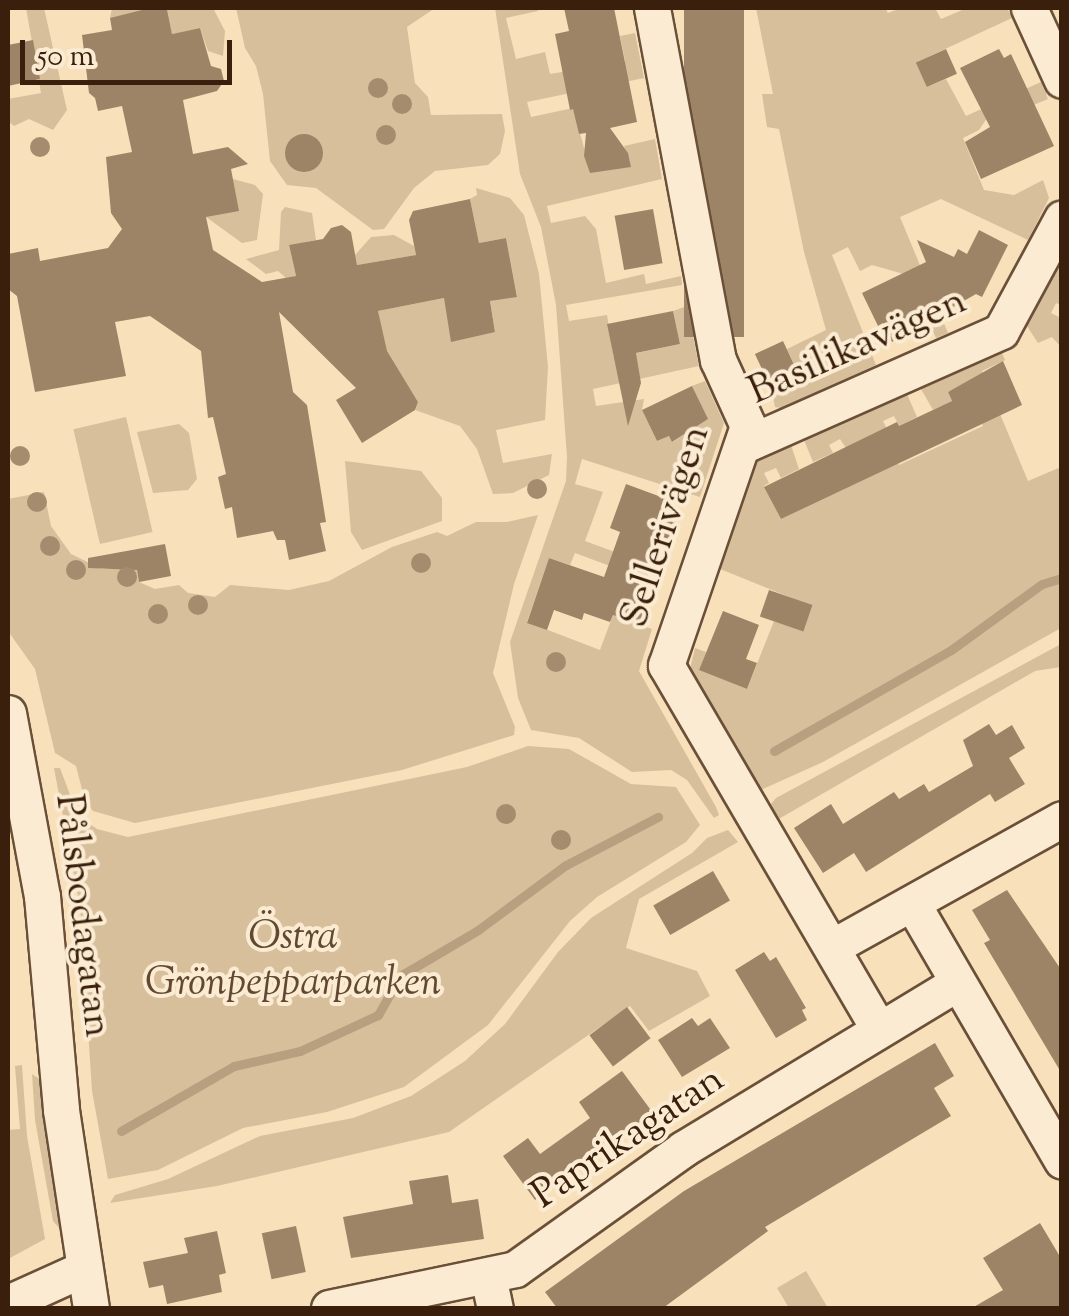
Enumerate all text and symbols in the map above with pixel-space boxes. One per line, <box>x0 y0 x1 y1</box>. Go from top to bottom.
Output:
scale bar <box>25 20 238 82</box>
text: 50 m <box>37 36 94 79</box>
street label: Basilikavägen <box>742 279 974 417</box>
street label: Sellerivägen <box>612 420 722 634</box>
street label: Pålsbodagatan <box>42 792 120 1040</box>
park label: Östra Grönpepparparken <box>145 915 441 1009</box>
street label: Paprikagatan <box>524 1057 734 1221</box>

